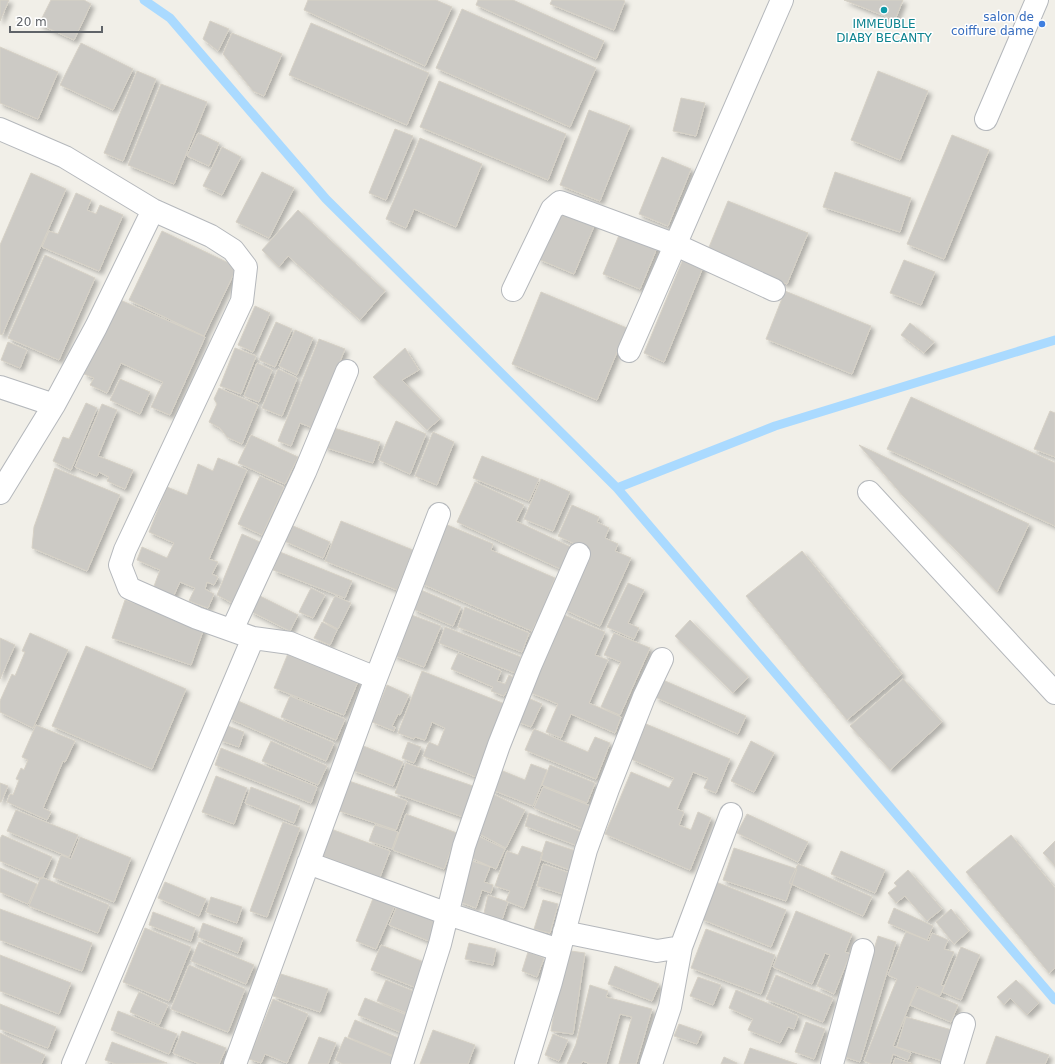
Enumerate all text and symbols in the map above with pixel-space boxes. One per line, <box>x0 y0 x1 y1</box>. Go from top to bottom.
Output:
marker: IMMEUBLE DIABY BECANTY <box>879 5 889 15</box>
scale bar <box>10 8 102 34</box>
place label: salon de coiffure dame <box>951 10 1034 38</box>
text: 20 m <box>16 15 47 29</box>
place label: IMMEUBLE DIABY BECANTY <box>836 17 933 45</box>
marker: salon de coiffure dame <box>1037 19 1047 29</box>

